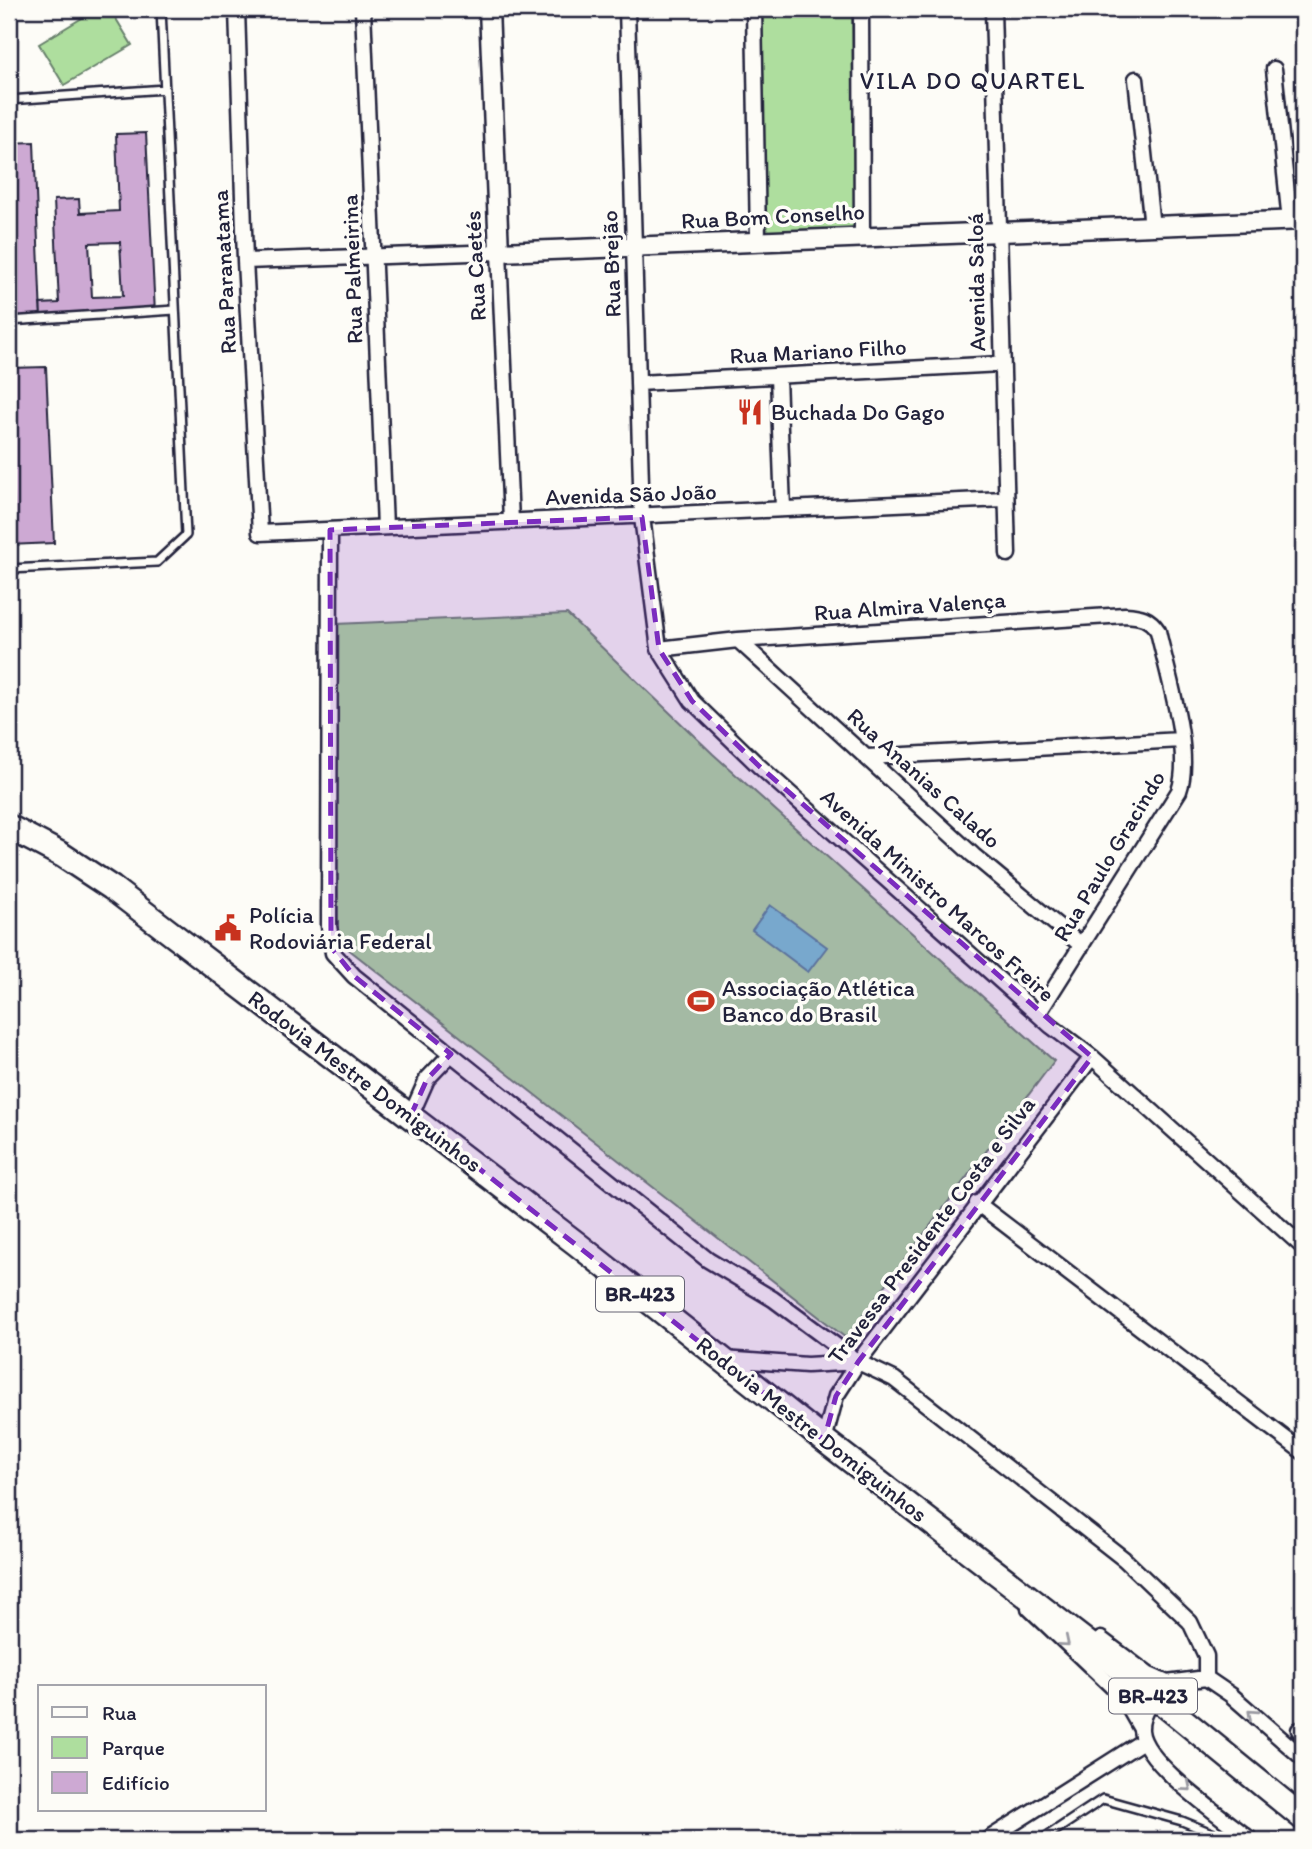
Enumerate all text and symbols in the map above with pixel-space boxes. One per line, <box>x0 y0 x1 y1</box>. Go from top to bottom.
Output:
district label: VILA DO QUARTEL <box>860 66 1086 95</box>
street label: Rua Paranatama <box>206 189 242 355</box>
street label: Rua Palmeirina <box>335 194 369 344</box>
street label: Rua Bom Conselho <box>680 197 866 235</box>
street label: Rua Caetés <box>458 210 492 322</box>
street label: Rua Brejão <box>595 210 627 318</box>
street label: Avenida Saloá <box>961 212 991 352</box>
street label: Rua Mariano Filho <box>729 332 907 370</box>
restaurant icon: Buchada Do Gago <box>735 397 765 427</box>
place label: Buchada Do Gago <box>771 398 945 426</box>
street label: Avenida São João <box>545 477 717 511</box>
street label: Rua Almira Valença <box>813 585 1007 627</box>
street label: Rua Ananias Calado <box>841 702 1007 854</box>
street label: Rua Paulo Gracindo <box>1047 765 1171 947</box>
street label: Avenida Ministro Marcos Freire <box>815 782 1061 1008</box>
place label: Polícia Rodoviária Federal <box>249 901 432 955</box>
public building icon: Polícia Rodoviária Federal <box>213 913 243 943</box>
place label: Associação Atlética Banco do Brasil <box>722 974 915 1028</box>
street label: Rodovia Mestre Domiguinhos <box>243 984 487 1178</box>
sports icon: Associação Atlética Banco do Brasil <box>686 986 716 1016</box>
street label: Travessa Presidente Costa e Silva <box>821 1091 1041 1369</box>
road number: BR-423 <box>596 1276 684 1312</box>
street label: Rodovia Mestre Domiguinhos <box>691 1330 933 1528</box>
one-way arrow <box>1057 1633 1069 1646</box>
road number: BR-423 <box>1109 1678 1197 1714</box>
legend <box>38 1685 266 1811</box>
text: Rua <box>102 1700 137 1725</box>
one-way arrow <box>1247 1709 1260 1722</box>
text: Parque <box>102 1735 165 1760</box>
text: Edifício <box>102 1770 170 1795</box>
one-way arrow <box>1178 1779 1191 1791</box>

